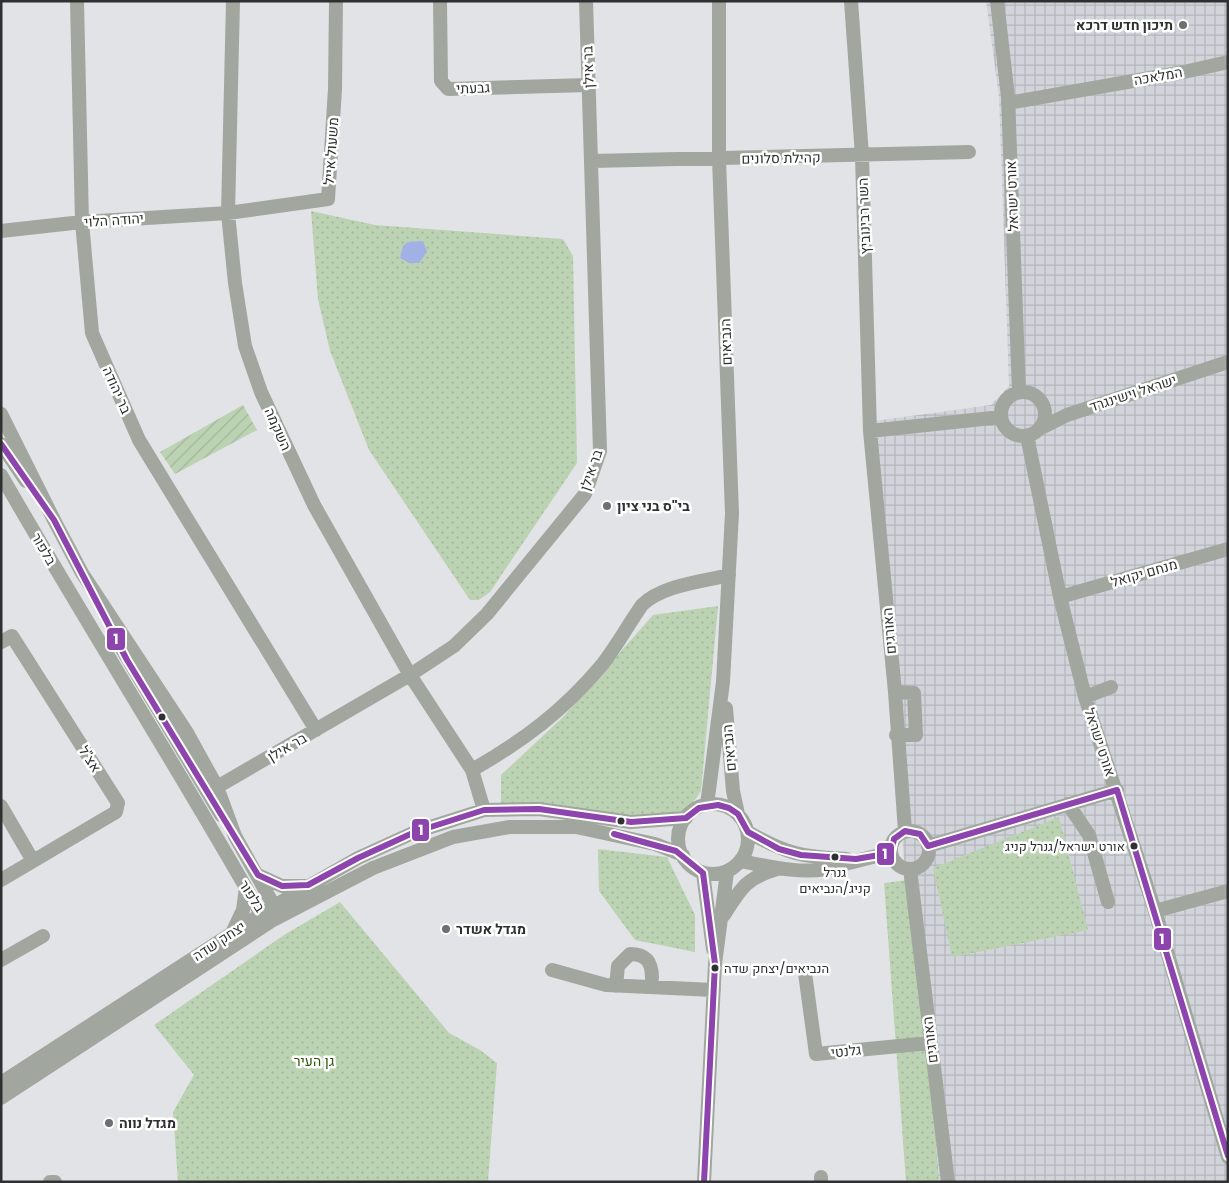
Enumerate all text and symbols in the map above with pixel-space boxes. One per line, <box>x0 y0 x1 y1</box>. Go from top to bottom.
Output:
place label: תיכון חדש דרכא <box>1076 15 1173 35</box>
marker: תיכון חדש דרכא <box>1177 19 1189 31</box>
street label: בר אילן <box>577 45 599 89</box>
street label: המלאכה <box>1132 62 1184 90</box>
street label: גבעתי <box>456 77 490 99</box>
street label: משעול אייל <box>319 116 343 186</box>
street label: קהילת סלונים <box>741 147 821 169</box>
street label: אורט ישראל <box>1001 160 1023 232</box>
street label: השר רבינוביץ <box>853 177 875 255</box>
street label: יהודה הלוי <box>84 208 144 232</box>
street label: הנביאים <box>715 318 737 366</box>
street label: בר יהודה <box>98 363 137 418</box>
street label: ישראל וישינגרד <box>1087 370 1179 416</box>
street label: השקמה <box>260 404 296 454</box>
street label: בר אילן <box>575 446 608 493</box>
place label: בי"ס בני ציון <box>617 496 690 516</box>
marker: בי"ס בני ציון <box>601 500 613 512</box>
street label: בלפור <box>27 529 62 569</box>
street label: מנחם יקואל <box>1108 554 1180 592</box>
street label: האורגים <box>877 607 901 655</box>
line badge: 1 <box>106 627 126 651</box>
text: 1 <box>113 629 119 649</box>
street label: אורט ישראל <box>1080 705 1120 779</box>
unlabelled marker <box>157 712 167 722</box>
street label: הנביאים <box>717 724 741 772</box>
street label: בר אילן <box>264 727 311 766</box>
street label: אצ"ל <box>74 742 106 776</box>
unlabelled marker <box>616 816 626 826</box>
line badge: 1 <box>411 818 430 842</box>
text: 1 <box>418 820 424 840</box>
place label: אורט ישראל/גנרל קניג <box>1005 837 1125 856</box>
marker: אורט ישראל/גנרל קניג <box>1129 841 1139 851</box>
line badge: 1 <box>876 842 895 866</box>
text: 1 <box>882 844 888 864</box>
marker: גנרל קניג/הנביאים <box>830 852 840 862</box>
place label: גנרל קניג/הנביאים <box>799 863 871 898</box>
street label: בלפור <box>234 876 270 916</box>
street label: יצחק שדה <box>189 916 249 966</box>
place label: מגדל אשדר <box>456 919 526 939</box>
marker: מגדל אשדר <box>440 923 452 935</box>
line badge: 1 <box>1153 927 1172 951</box>
text: 1 <box>1159 929 1165 949</box>
place label: הנביאים/יצחק שדה <box>724 959 829 978</box>
marker: הנביאים/יצחק שדה <box>710 963 720 973</box>
street label: האורגים <box>917 1016 943 1064</box>
street label: גלנטי <box>830 1039 862 1063</box>
park label: גן העיר <box>294 1051 334 1071</box>
place label: מגדל נווה <box>119 1113 176 1133</box>
marker: מגדל נווה <box>103 1117 115 1129</box>

